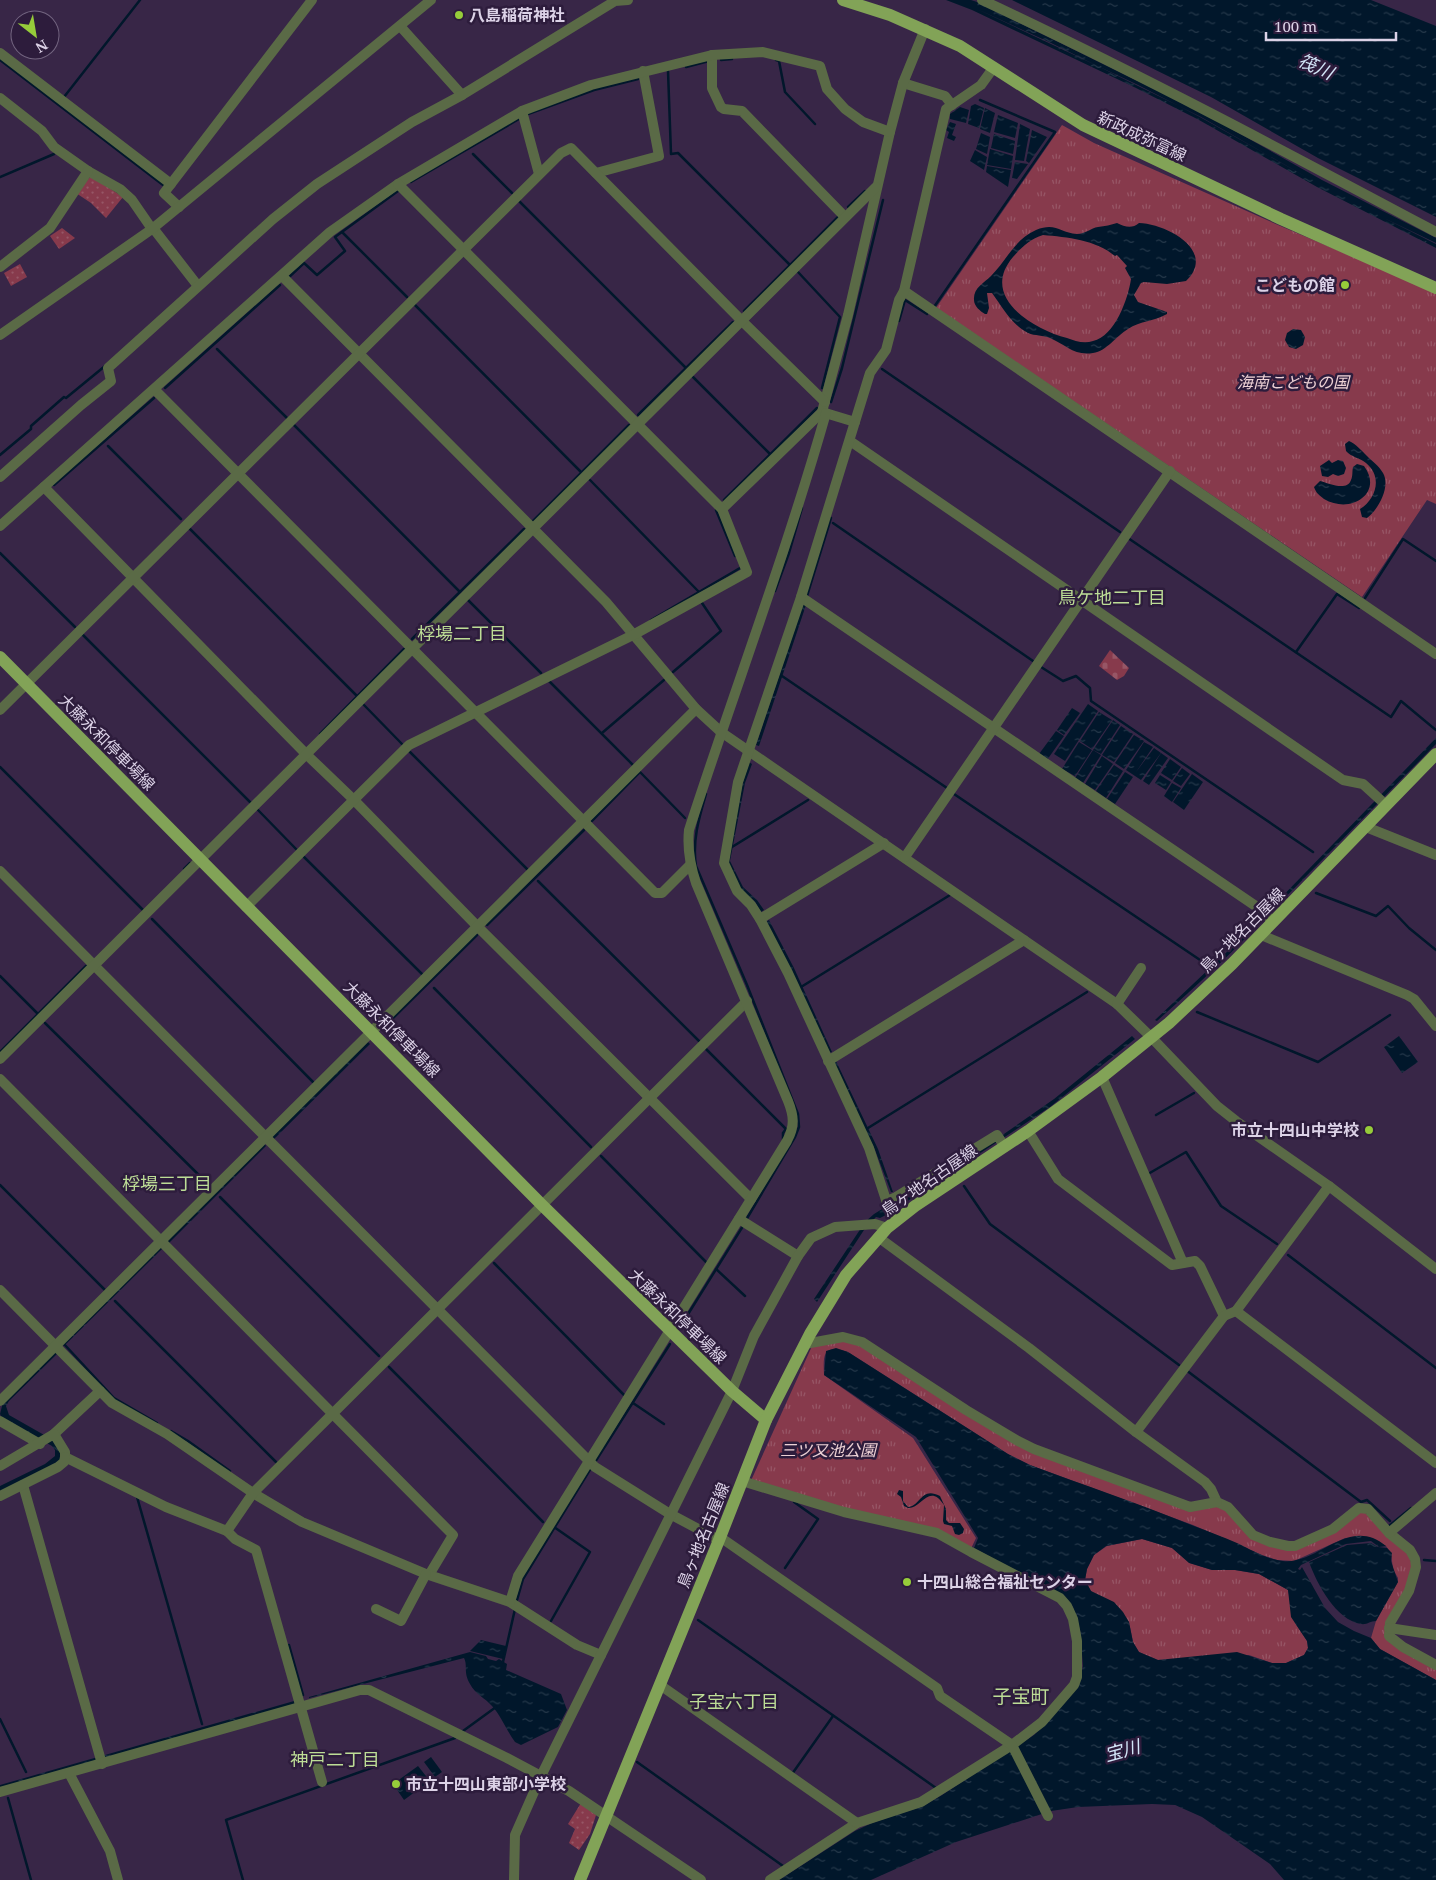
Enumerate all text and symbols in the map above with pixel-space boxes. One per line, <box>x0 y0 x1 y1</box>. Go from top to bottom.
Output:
place label: 八島稲荷神社 <box>469 4 565 26</box>
marker: 八島稲荷神社 <box>453 9 465 21</box>
north arrow <box>10 10 60 60</box>
scale bar <box>1266 10 1396 42</box>
text: 100 m <box>1274 16 1317 36</box>
text: N <box>32 36 52 58</box>
water label: 筏川 <box>1295 48 1339 85</box>
street label: 新政成弥富線 <box>1094 106 1190 166</box>
place label: こどもの館 <box>1255 274 1335 296</box>
marker: こどもの館 <box>1339 279 1351 291</box>
park label: 海南こどもの国 <box>1237 371 1351 393</box>
district label: 鳥ケ地二丁目 <box>1058 585 1166 609</box>
district label: 桴場二丁目 <box>417 621 507 645</box>
street label: 大藤永和停車場線 <box>54 689 160 795</box>
street label: 鳥ヶ地名古屋線 <box>1195 883 1289 977</box>
street label: 大藤永和停車場線 <box>339 976 445 1082</box>
place label: 市立十四山中学校 <box>1231 1119 1359 1141</box>
marker: 市立十四山中学校 <box>1363 1124 1375 1136</box>
street label: 鳥ヶ地名古屋線 <box>877 1139 981 1221</box>
district label: 桴場三丁目 <box>122 1171 212 1195</box>
street label: 大藤永和停車場線 <box>624 1264 732 1368</box>
park label: 三ツ又池公園 <box>780 1439 878 1461</box>
street label: 鳥ヶ地名古屋線 <box>672 1479 734 1591</box>
place label: 十四山総合福祉センター <box>917 1571 1093 1593</box>
marker: 十四山総合福祉センター <box>901 1576 913 1588</box>
district label: 子宝町 <box>992 1683 1050 1709</box>
district label: 子宝六丁目 <box>689 1689 779 1713</box>
water label: 宝川 <box>1102 1733 1144 1766</box>
district label: 神戸二丁目 <box>290 1747 380 1771</box>
place label: 市立十四山東部小学校 <box>406 1773 566 1795</box>
marker: 市立十四山東部小学校 <box>390 1778 402 1790</box>

